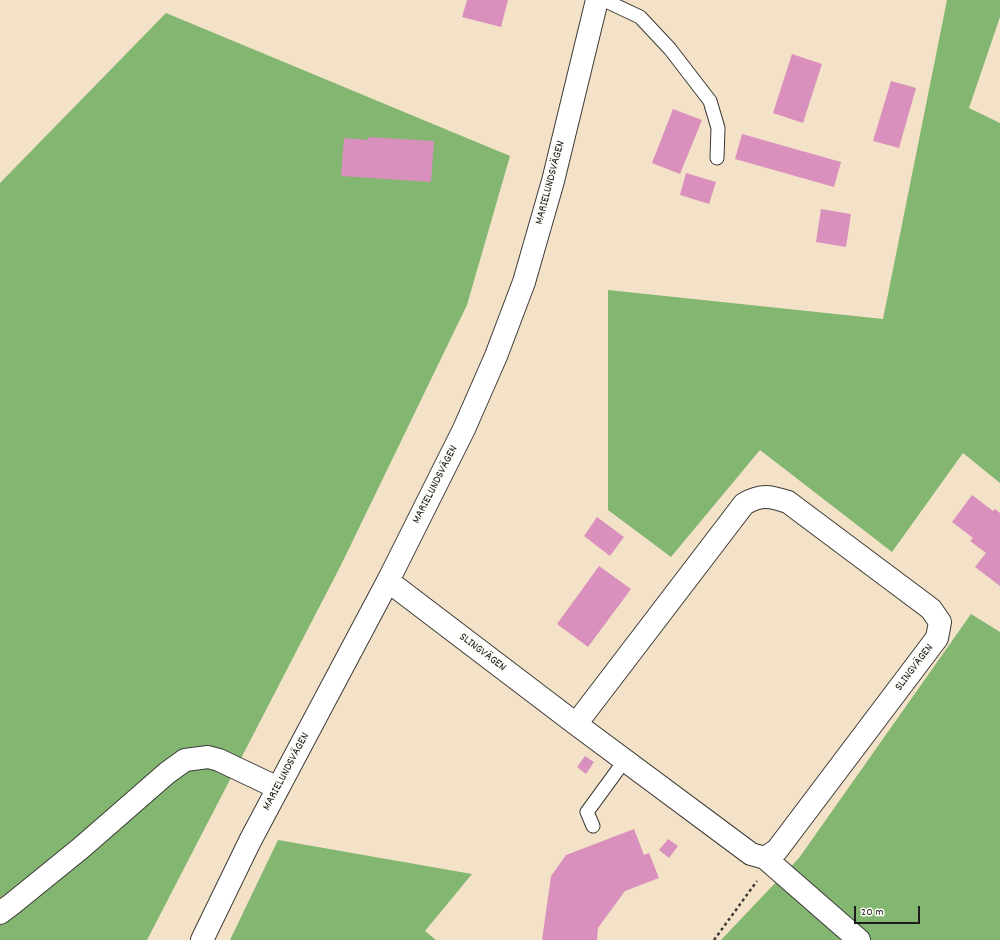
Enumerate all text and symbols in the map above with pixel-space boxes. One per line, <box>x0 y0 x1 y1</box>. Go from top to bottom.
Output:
street label: MARIELUNDSVÄGEN <box>533 140 569 226</box>
street label: MARIELUNDSVÄGEN <box>410 443 462 527</box>
street label: SLINGVÄGEN <box>456 631 508 675</box>
street label: SLINGVÄGEN <box>893 642 937 694</box>
street label: MARIELUNDSVÄGEN <box>260 731 314 813</box>
scale bar <box>856 898 922 924</box>
text: 20 m <box>861 904 884 921</box>

